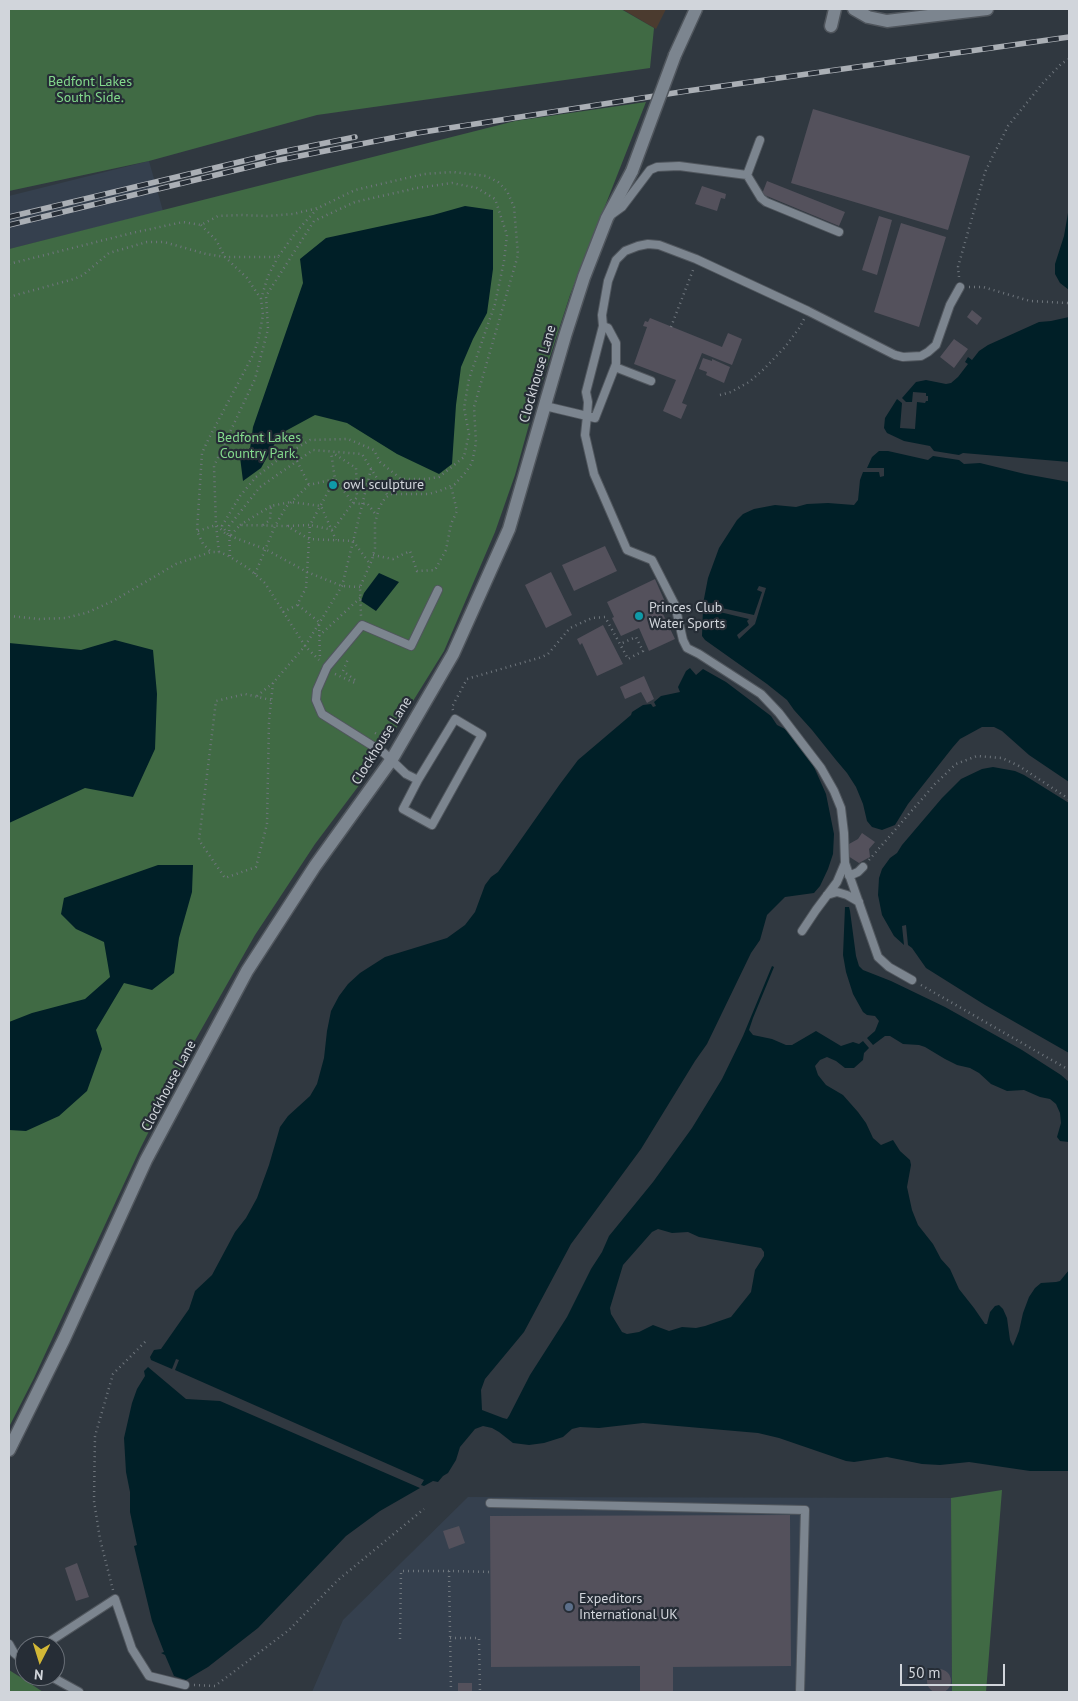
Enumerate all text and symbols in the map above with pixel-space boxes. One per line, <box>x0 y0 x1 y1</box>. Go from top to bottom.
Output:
park label: Bedfont Lakes South Side. <box>48 74 132 106</box>
street label: Clockhouse Lane <box>516 323 560 425</box>
park label: Bedfont Lakes Country Park. <box>217 430 301 462</box>
place label: owl sculpture <box>343 477 424 493</box>
marker: owl sculpture <box>327 479 339 491</box>
place label: Princes Club Water Sports <box>649 600 725 632</box>
marker: Princes Club Water Sports <box>633 610 645 622</box>
street label: Clockhouse Lane <box>348 694 416 788</box>
street label: Clockhouse Lane <box>138 1038 200 1134</box>
place label: Expeditors International UK <box>579 1591 678 1624</box>
marker: Expeditors International UK <box>563 1601 575 1613</box>
north arrow <box>15 1636 65 1686</box>
scale bar <box>903 1654 1008 1686</box>
text: 50 m <box>908 1663 941 1682</box>
text: N <box>33 1666 44 1684</box>

